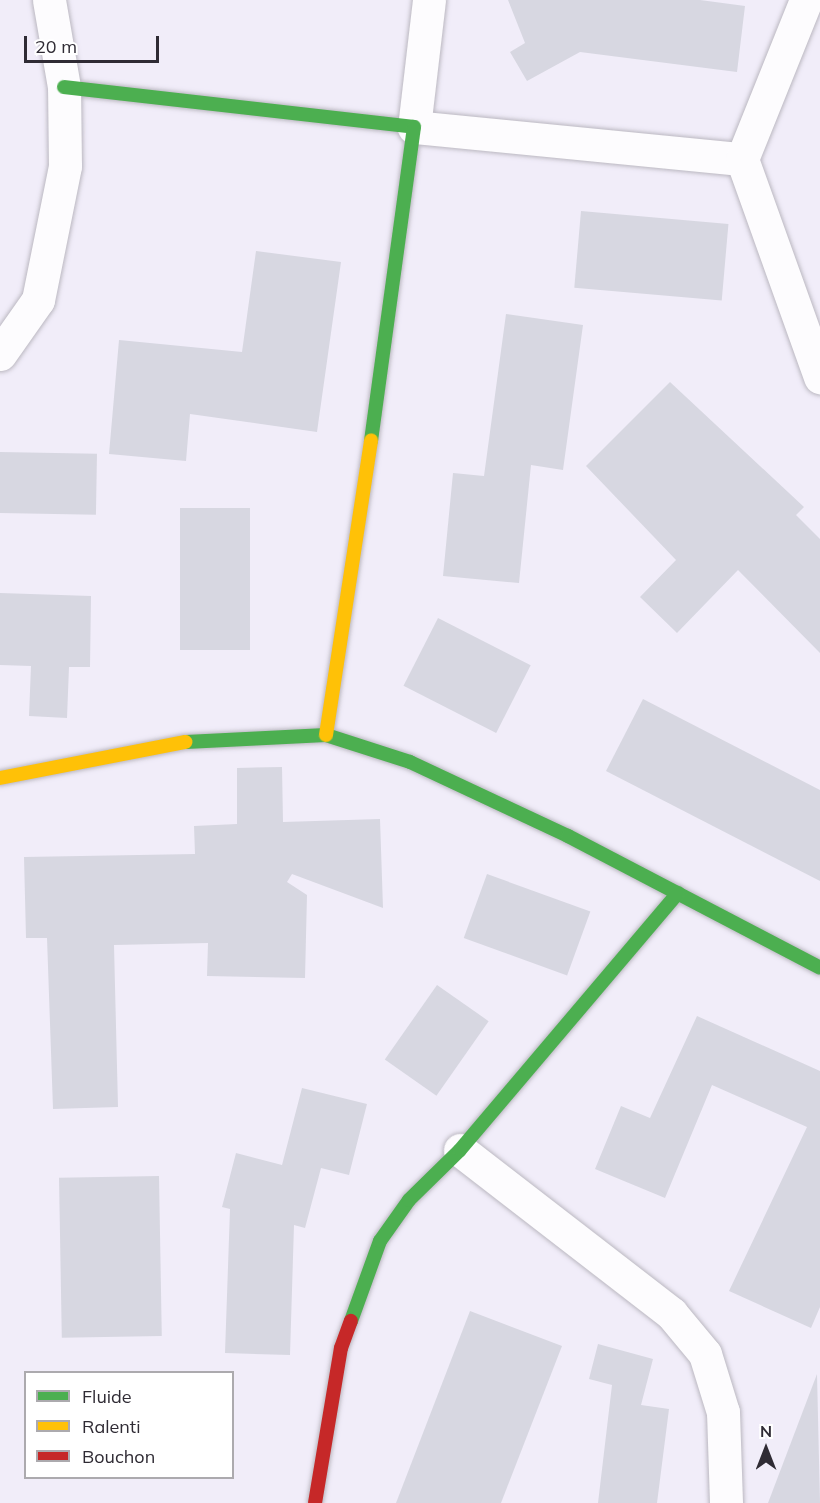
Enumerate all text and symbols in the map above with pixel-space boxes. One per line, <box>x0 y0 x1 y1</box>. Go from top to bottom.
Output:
scale bar <box>27 24 162 62</box>
text: 20 m <box>35 35 77 58</box>
legend <box>24 1371 234 1479</box>
text: Fluide <box>82 1385 132 1408</box>
text: Ralenti <box>82 1415 140 1438</box>
north arrow <box>736 1419 796 1479</box>
text: N <box>760 1421 772 1441</box>
text: Bouchon <box>82 1445 155 1468</box>

